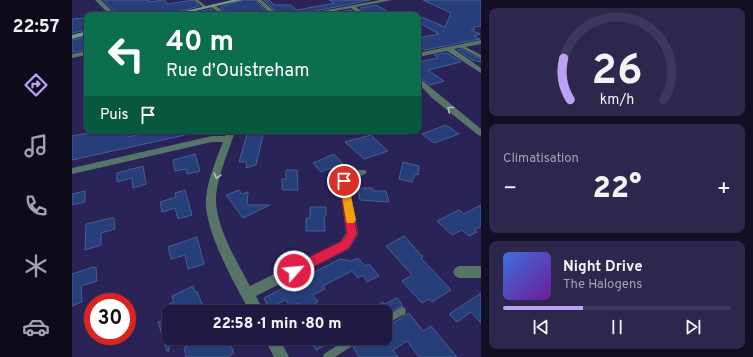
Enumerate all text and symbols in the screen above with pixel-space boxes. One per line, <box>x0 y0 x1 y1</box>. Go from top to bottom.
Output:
text: 22:57 <box>12 16 60 39</box>
text: 40 m <box>166 25 234 61</box>
icon: left <box>100 28 152 80</box>
text: 26 <box>592 46 643 99</box>
text: Rue d’Ouistreham <box>166 60 309 83</box>
icon: directions <box>22 71 50 99</box>
text: km/h <box>600 91 634 109</box>
icon: arrive <box>137 104 159 126</box>
text: Puis <box>100 106 129 125</box>
one-way arrow <box>448 106 455 113</box>
icon: music <box>22 132 50 160</box>
text: Climatisation <box>503 151 579 167</box>
pin <box>327 164 361 198</box>
icon: arrive <box>333 170 355 192</box>
text: 22° <box>592 171 642 208</box>
one-way arrow <box>213 172 222 179</box>
text: − <box>503 176 517 203</box>
text: + <box>717 176 731 203</box>
icon: phone <box>22 192 50 220</box>
position arrow <box>273 250 315 292</box>
icon: climate <box>22 252 50 280</box>
text: Night Drive <box>563 258 643 277</box>
text: The Halogens <box>563 277 642 293</box>
speed limit sign: 30 <box>84 293 136 345</box>
icon: car <box>22 313 50 341</box>
text: 22:58 · 1 min · 80 m <box>213 315 341 334</box>
icon: previous <box>530 316 552 338</box>
icon: pause <box>606 316 628 338</box>
icon: next <box>682 316 704 338</box>

